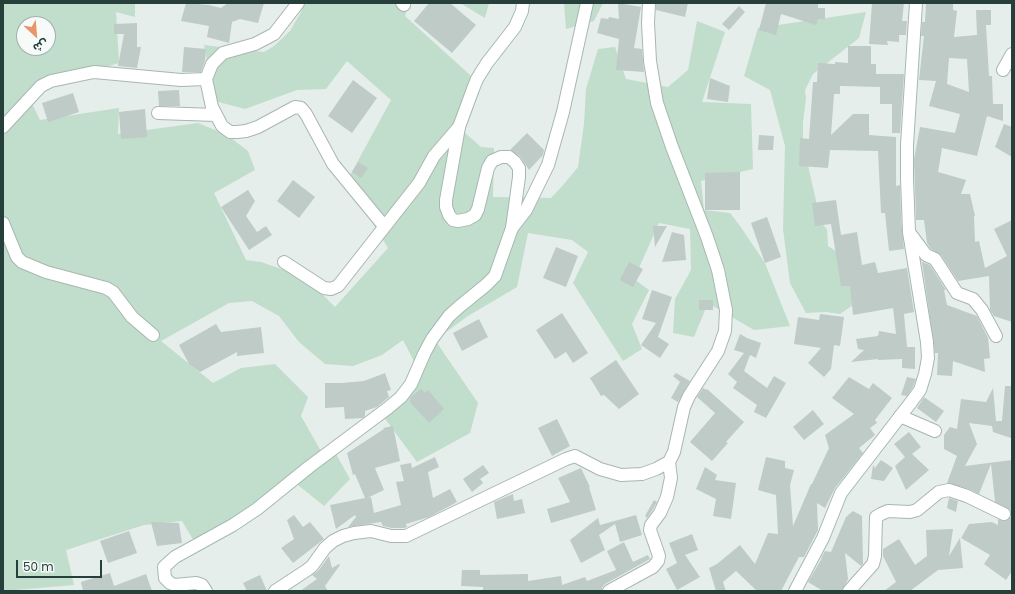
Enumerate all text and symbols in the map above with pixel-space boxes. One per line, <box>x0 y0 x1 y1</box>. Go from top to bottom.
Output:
north arrow <box>16 16 56 56</box>
text: ش <box>31 35 51 56</box>
scale bar <box>18 552 104 578</box>
text: 50 m <box>23 558 54 575</box>

